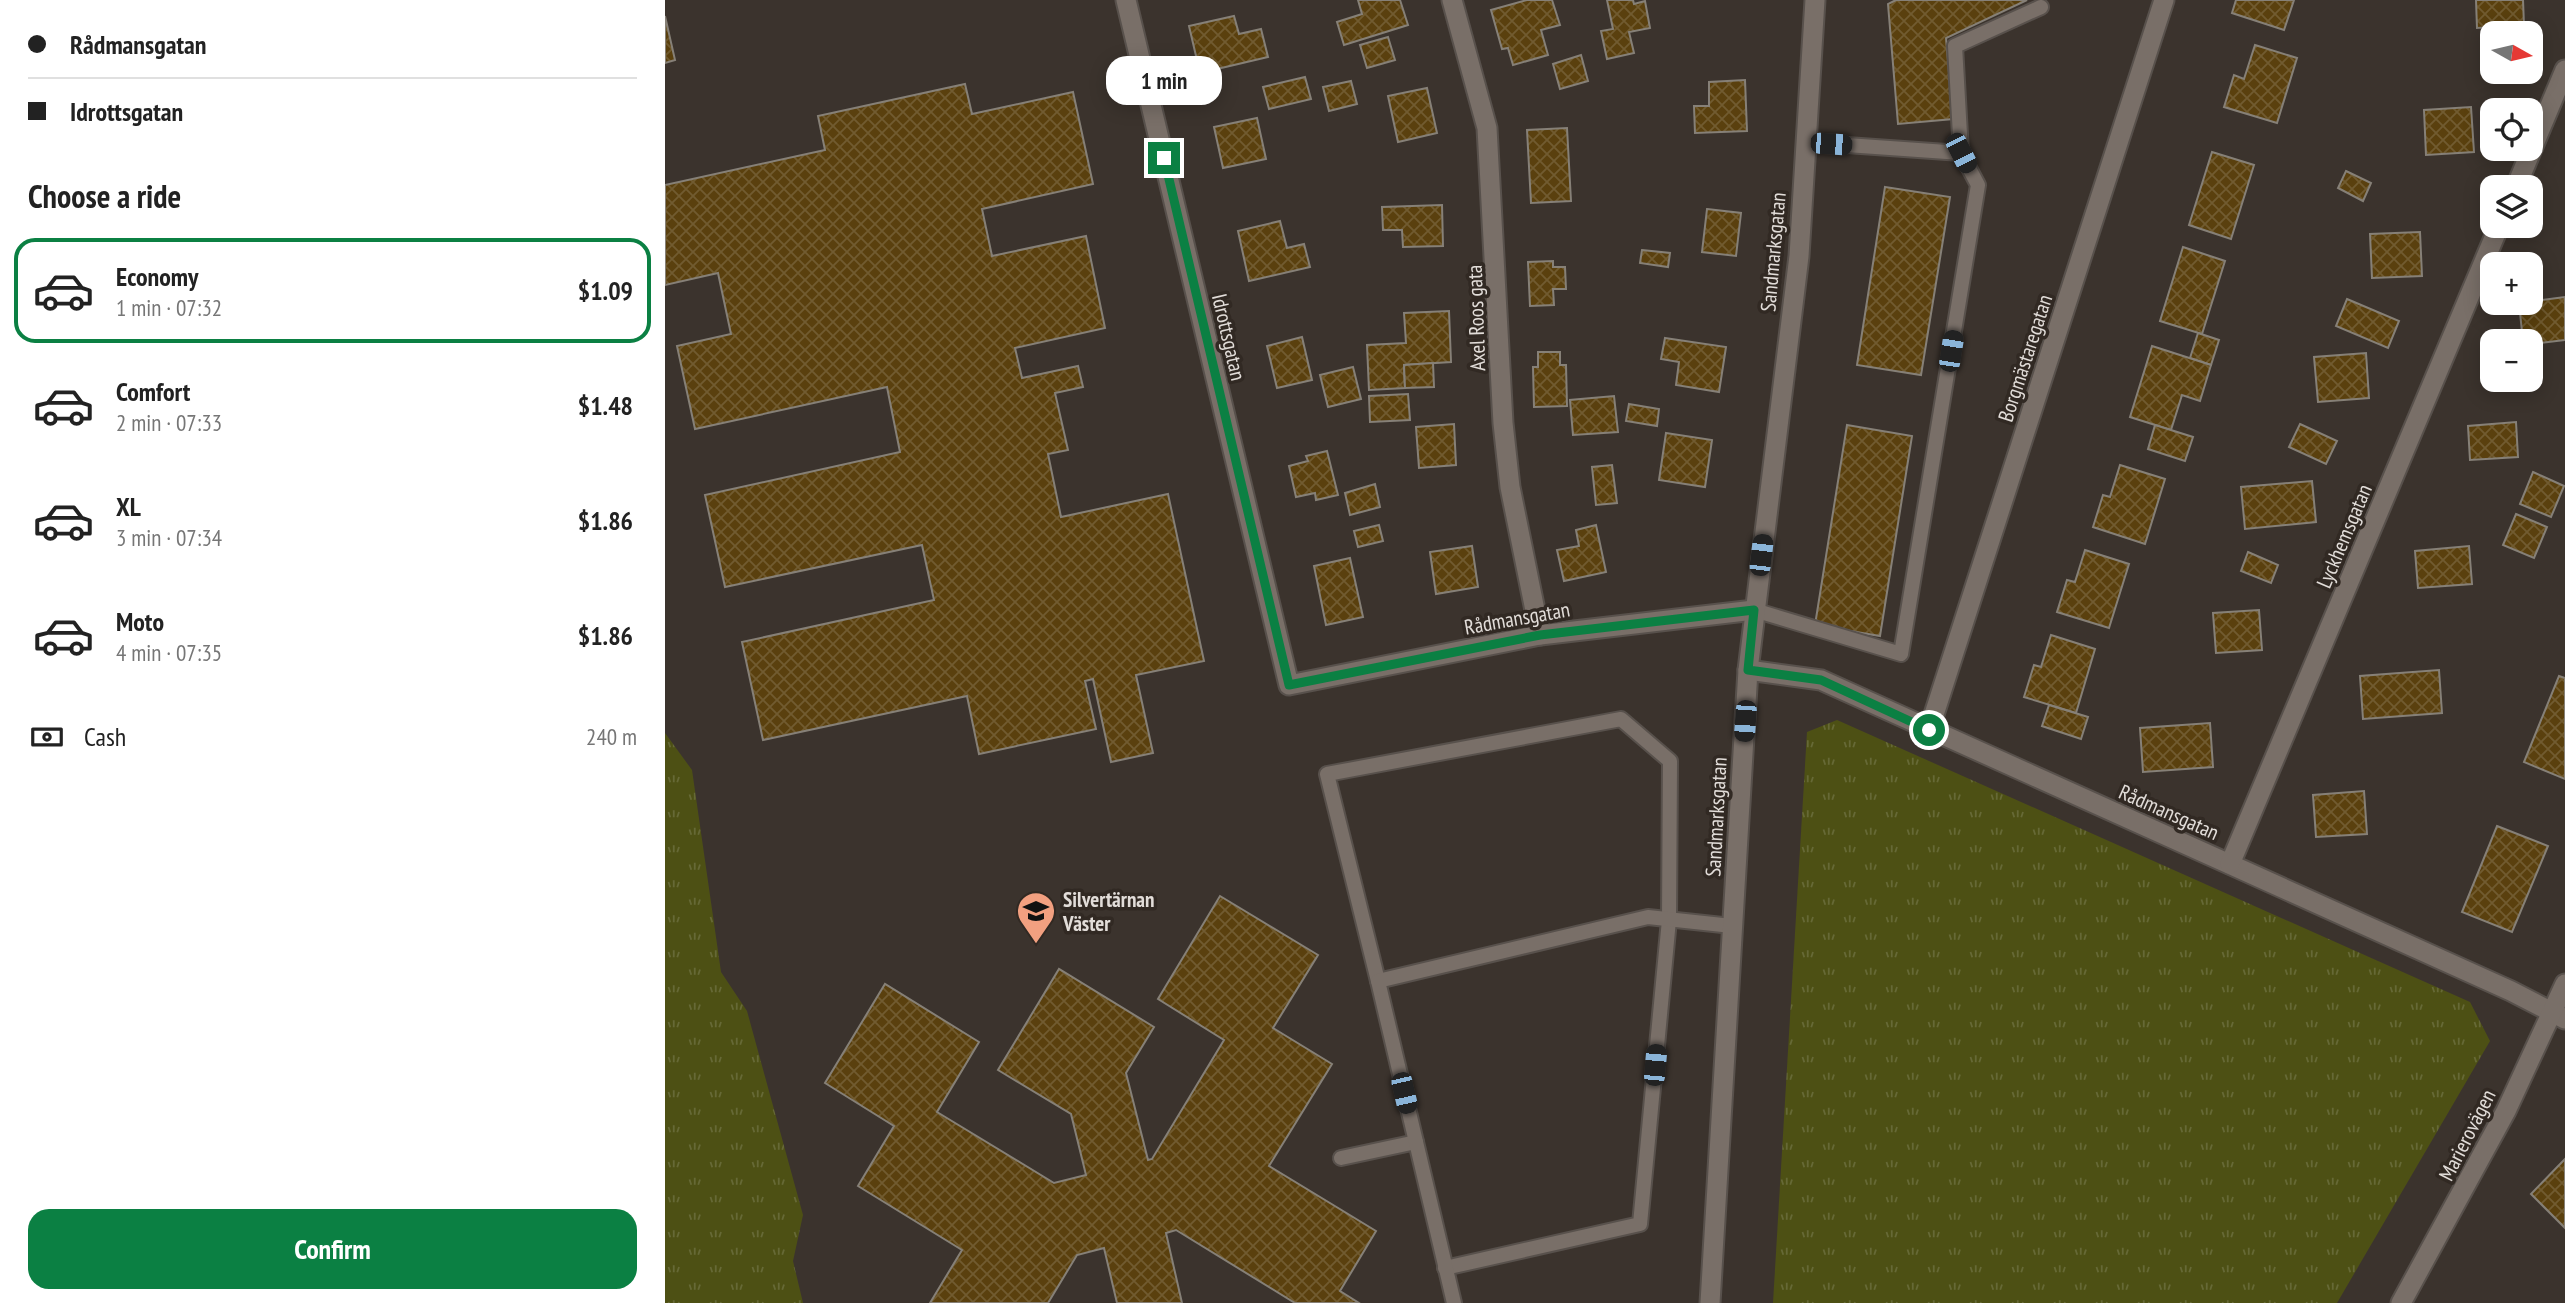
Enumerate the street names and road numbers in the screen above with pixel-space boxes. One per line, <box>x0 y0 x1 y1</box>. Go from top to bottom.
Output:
street label: Sandmarksgatan <box>1754 191 1792 313</box>
street label: Axel Roos gata <box>1461 264 1491 372</box>
street label: Idrottsgatan <box>1206 291 1252 383</box>
street label: Borgmästaregatan <box>1992 291 2058 425</box>
street label: Lyckhemsgatan <box>2310 480 2378 592</box>
street label: Rådmansgatan <box>1462 595 1572 641</box>
street label: Sandmarksgatan <box>1699 757 1733 877</box>
street label: Rådmansgatan <box>2115 778 2223 846</box>
street label: Marierovägen <box>2433 1085 2501 1185</box>

